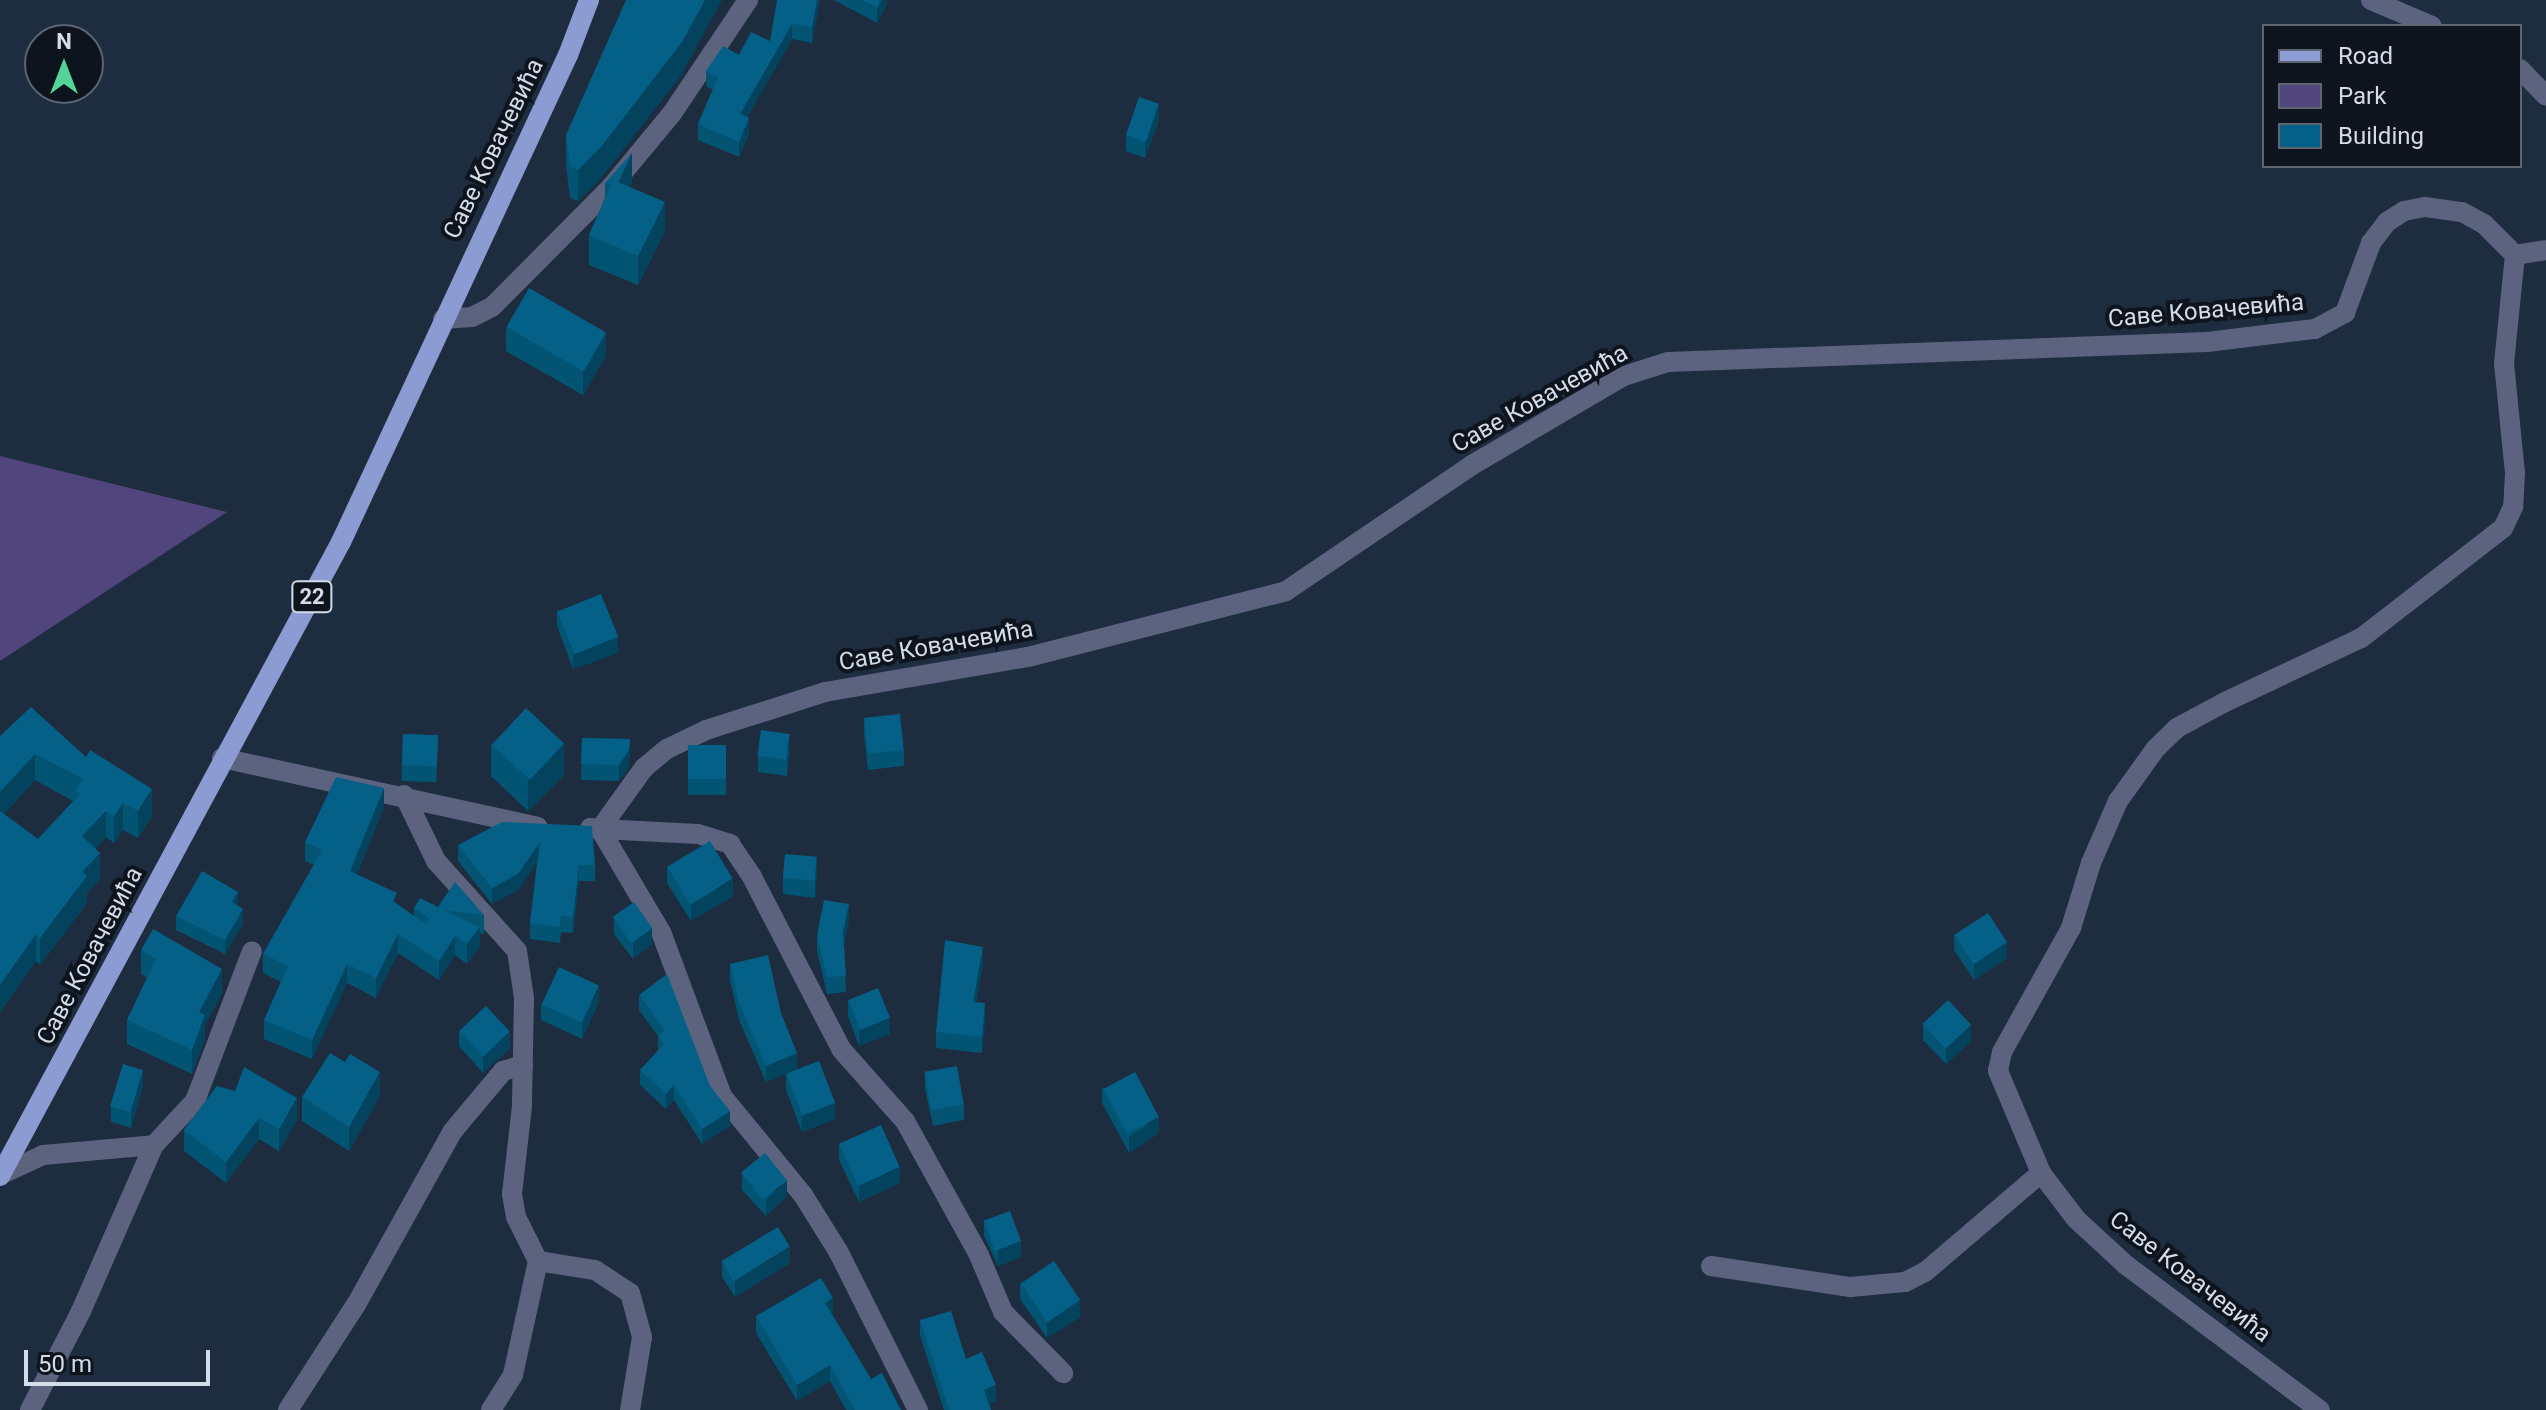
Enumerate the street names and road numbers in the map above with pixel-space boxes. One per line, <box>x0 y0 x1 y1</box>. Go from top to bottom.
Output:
street label: Саве Ковачевића <box>438 54 550 244</box>
street label: Саве Ковачевића <box>2107 288 2305 334</box>
street label: Саве Ковачевића <box>1447 339 1633 459</box>
road number: 22 <box>290 579 334 615</box>
street label: Саве Ковачевића <box>837 615 1035 677</box>
street label: Саве Ковачевића <box>31 862 149 1050</box>
street label: Саве Ковачевића <box>2104 1205 2276 1349</box>

